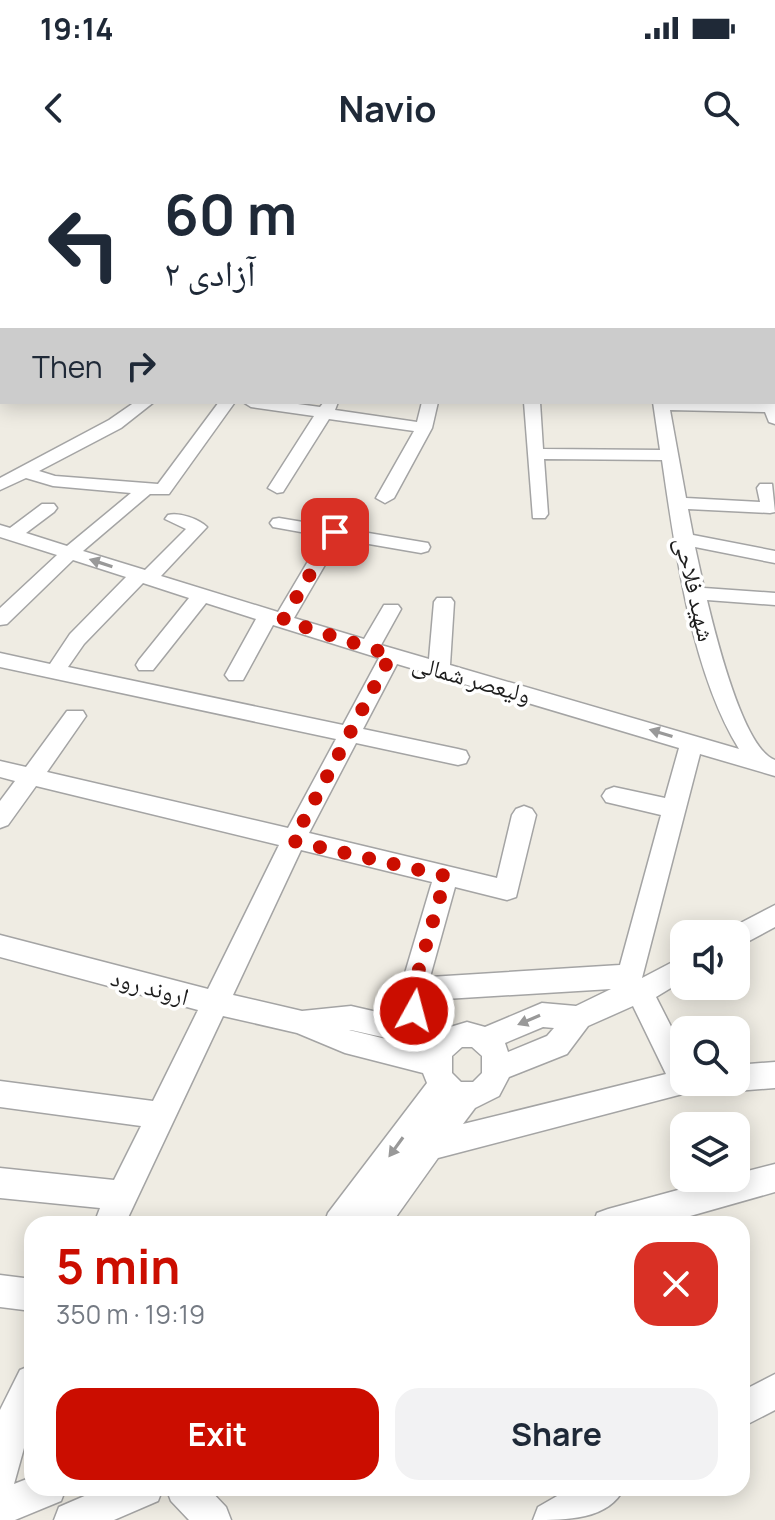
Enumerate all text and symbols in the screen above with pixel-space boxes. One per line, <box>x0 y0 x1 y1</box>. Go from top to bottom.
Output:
text: 19:14 <box>40 8 113 49</box>
text: Navio <box>338 84 437 133</box>
icon: back <box>32 86 76 130</box>
icon: search <box>699 86 743 130</box>
text: 60 m <box>164 175 297 252</box>
icon: left <box>32 192 136 296</box>
text: آزادی ۲ <box>164 248 256 297</box>
icon: right <box>119 344 163 388</box>
text: Then <box>32 346 103 387</box>
pin <box>301 498 369 566</box>
icon: arrive <box>313 510 357 554</box>
street label: شهید فلاحی <box>668 534 724 644</box>
one-way arrow <box>89 556 113 569</box>
street label: ولیعصر شمالی <box>409 645 535 711</box>
one-way arrow <box>649 726 673 739</box>
map controls <box>670 920 750 1192</box>
button: sound <box>670 920 750 1000</box>
street label: اروند رود <box>107 960 193 1012</box>
position arrow <box>372 969 456 1053</box>
one-way arrow <box>517 1014 541 1027</box>
button: search <box>670 1016 750 1096</box>
button: layers <box>670 1112 750 1192</box>
one-way arrow <box>389 1136 405 1157</box>
text: 5 min <box>56 1233 180 1298</box>
button: close <box>634 1242 718 1326</box>
text: 350 m · 19:19 <box>56 1296 205 1332</box>
button: Exit <box>56 1388 379 1480</box>
button: Share <box>395 1388 718 1480</box>

